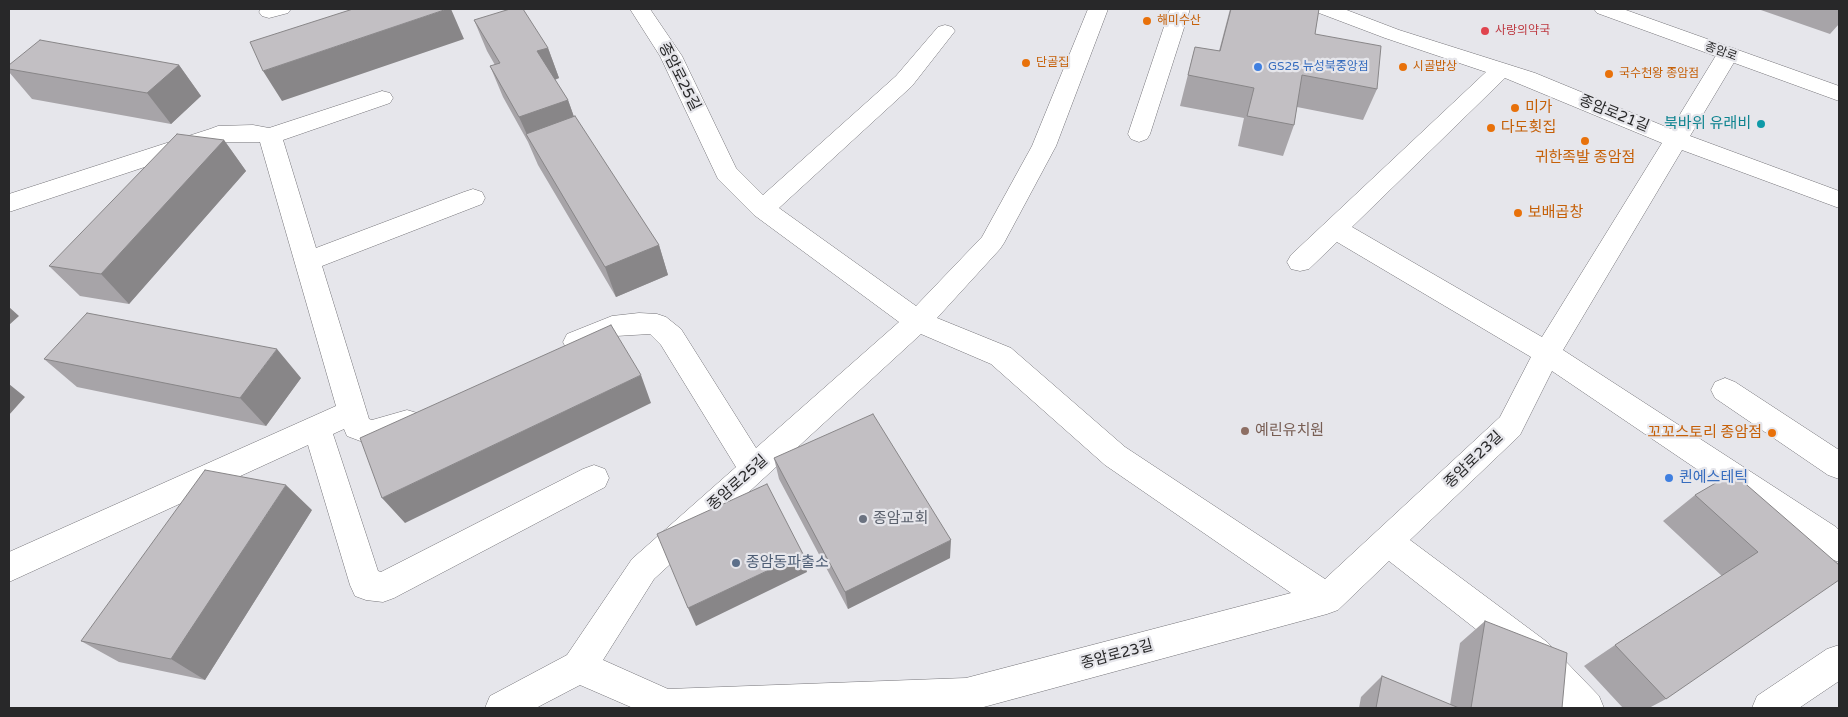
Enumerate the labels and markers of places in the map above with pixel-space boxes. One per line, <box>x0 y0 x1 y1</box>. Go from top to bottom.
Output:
place label: 해미수산 <box>1157 14 1201 28</box>
marker: 해미수산 <box>1141 15 1153 27</box>
place label: 사랑의약국 <box>1495 24 1550 38</box>
marker: 사랑의약국 <box>1479 25 1491 37</box>
place label: 단골집 <box>1036 56 1069 70</box>
marker: 단골집 <box>1020 57 1032 69</box>
place label: GS25 뉴성북중앙점 <box>1268 60 1369 74</box>
place label: 시골밥상 <box>1413 60 1457 74</box>
marker: GS25 뉴성북중앙점 <box>1252 61 1264 73</box>
marker: 시골밥상 <box>1397 61 1409 73</box>
place label: 국수천왕 종암점 <box>1619 67 1699 81</box>
marker: 국수천왕 종암점 <box>1603 68 1615 80</box>
place label: 미가 <box>1525 99 1553 117</box>
marker: 미가 <box>1509 102 1521 114</box>
place label: 북바위 유래비 <box>1664 115 1751 133</box>
marker: 북바위 유래비 <box>1755 118 1767 130</box>
place label: 다도횟집 <box>1501 119 1556 137</box>
marker: 다도횟집 <box>1485 122 1497 134</box>
marker: 귀한족발 종암점 <box>1579 135 1591 147</box>
place label: 귀한족발 종암점 <box>1535 149 1635 167</box>
place label: 보배곱창 <box>1528 204 1583 222</box>
marker: 보배곱창 <box>1512 207 1524 219</box>
place label: 예린유치원 <box>1255 422 1324 440</box>
place label: 꼬꼬스토리 종암점 <box>1648 424 1762 442</box>
marker: 예린유치원 <box>1239 425 1251 437</box>
marker: 꼬꼬스토리 종암점 <box>1766 427 1778 439</box>
place label: 퀸에스테틱 <box>1679 469 1748 487</box>
marker: 퀸에스테틱 <box>1663 472 1675 484</box>
place label: 종암교회 <box>873 510 928 528</box>
marker: 종암교회 <box>857 513 869 525</box>
place label: 종암동파출소 <box>746 554 829 572</box>
marker: 종암동파출소 <box>730 557 742 569</box>

